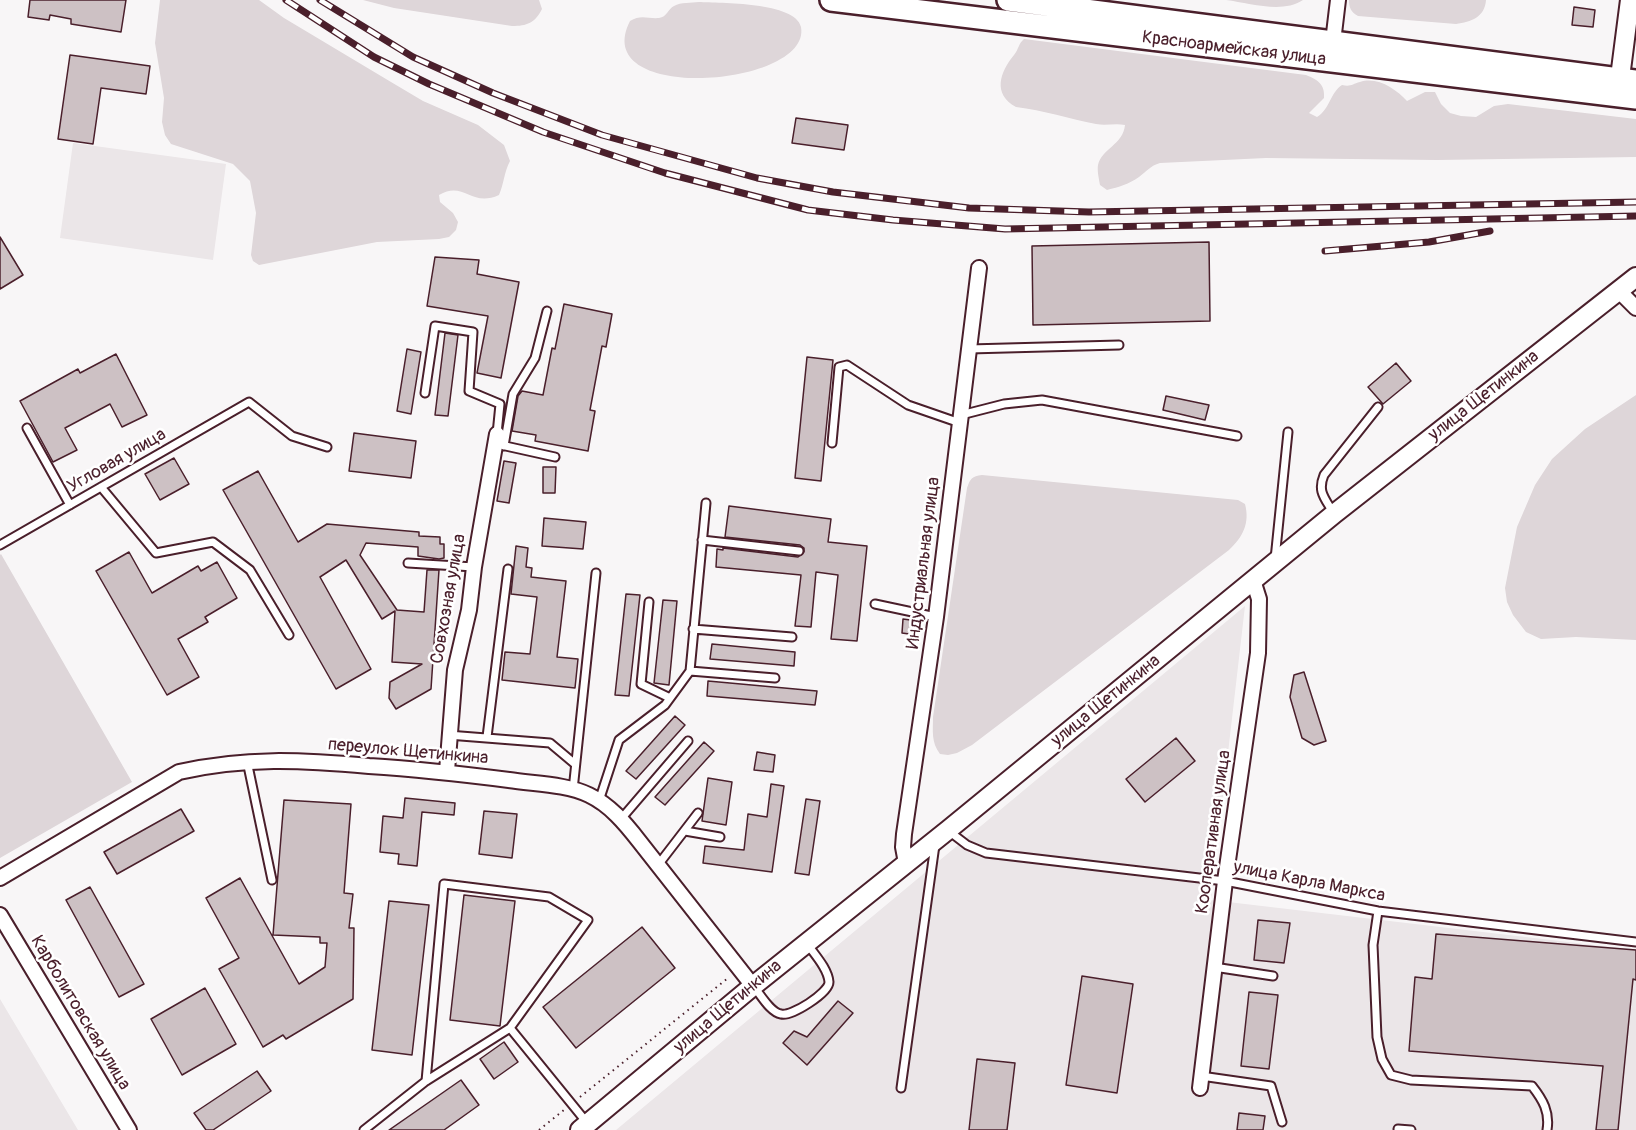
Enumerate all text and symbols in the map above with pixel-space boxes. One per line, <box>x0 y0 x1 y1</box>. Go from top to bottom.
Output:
street label: Красноармейская улица <box>1141 27 1327 71</box>
street label: улица Щетинкина <box>1424 346 1544 446</box>
street label: Угловая улица <box>64 424 170 498</box>
street label: Индустриальная улица <box>903 476 945 650</box>
street label: Совхозная улица <box>427 532 471 666</box>
street label: улица Щетинкина <box>1047 650 1165 752</box>
street label: переулок Щетинкина <box>327 734 489 770</box>
street label: Кооперативная улица <box>1192 749 1236 915</box>
street label: улица Карла Маркса <box>1231 857 1387 907</box>
street label: Карболитовская улица <box>25 932 135 1094</box>
street label: улица Щетинкина <box>670 956 786 1058</box>

